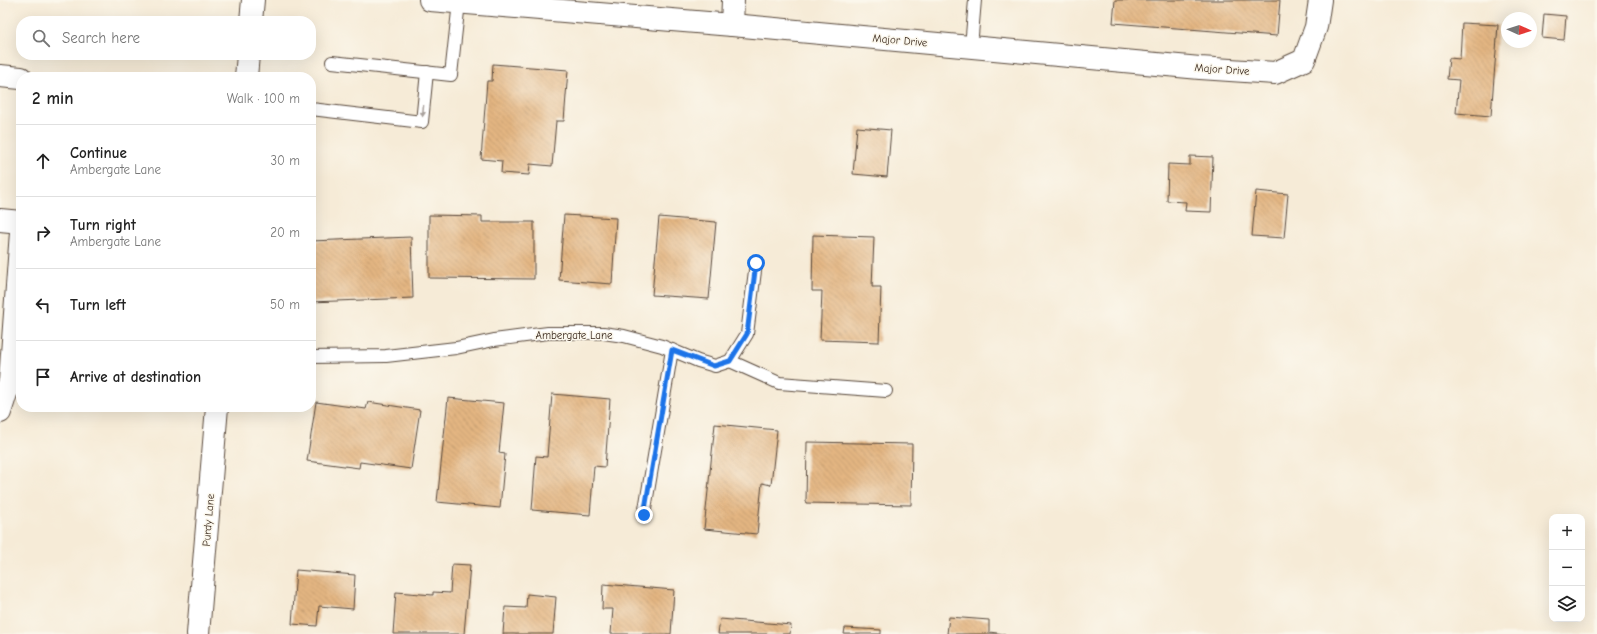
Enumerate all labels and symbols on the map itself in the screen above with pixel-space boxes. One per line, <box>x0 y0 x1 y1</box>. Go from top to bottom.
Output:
north arrow <box>1501 12 1537 48</box>
street label: Major Drive <box>872 32 928 49</box>
street label: Major Drive <box>1194 61 1250 78</box>
one-way arrow <box>420 105 427 117</box>
route start <box>747 254 765 272</box>
street label: Ambergate Lane <box>535 329 613 342</box>
street label: Purdy Lane <box>200 493 217 547</box>
route end <box>635 506 653 524</box>

